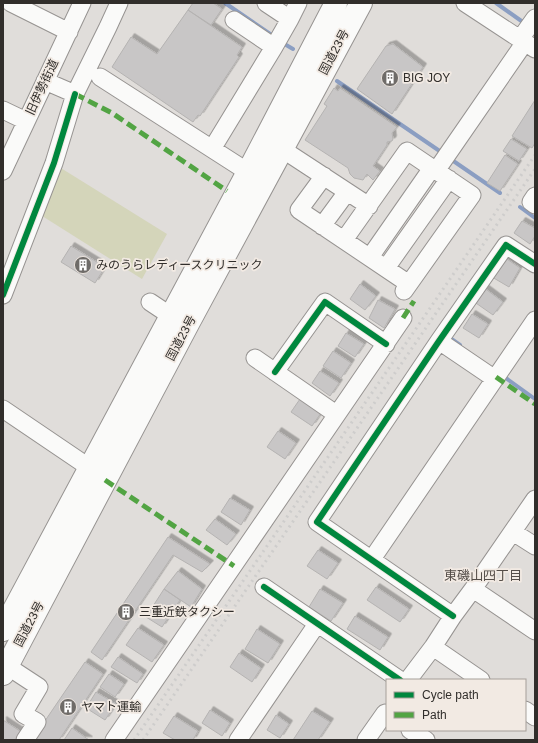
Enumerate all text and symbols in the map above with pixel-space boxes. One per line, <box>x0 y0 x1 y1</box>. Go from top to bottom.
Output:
street label: 国道23号 <box>316 27 352 77</box>
street label: 旧伊勢街道 <box>23 57 61 117</box>
building icon: BIG JOY <box>380 68 400 88</box>
place label: BIG JOY <box>403 71 450 85</box>
building icon: みのうらレディースクリニック <box>73 255 93 275</box>
place label: みのうらレディースクリニック <box>96 258 263 272</box>
street label: 国道23号 <box>163 313 199 363</box>
district label: 東磯山四丁目 <box>444 568 522 583</box>
street label: 国道23号 <box>11 599 47 649</box>
building icon: 三重近鉄タクシー <box>116 602 136 622</box>
place label: 三重近鉄タクシー <box>139 605 235 619</box>
legend <box>386 679 526 731</box>
text: Cycle path <box>422 688 479 702</box>
building icon: ヤマト運輸 <box>58 697 78 717</box>
place label: ヤマト運輸 <box>81 700 141 714</box>
text: Path <box>422 708 447 722</box>

